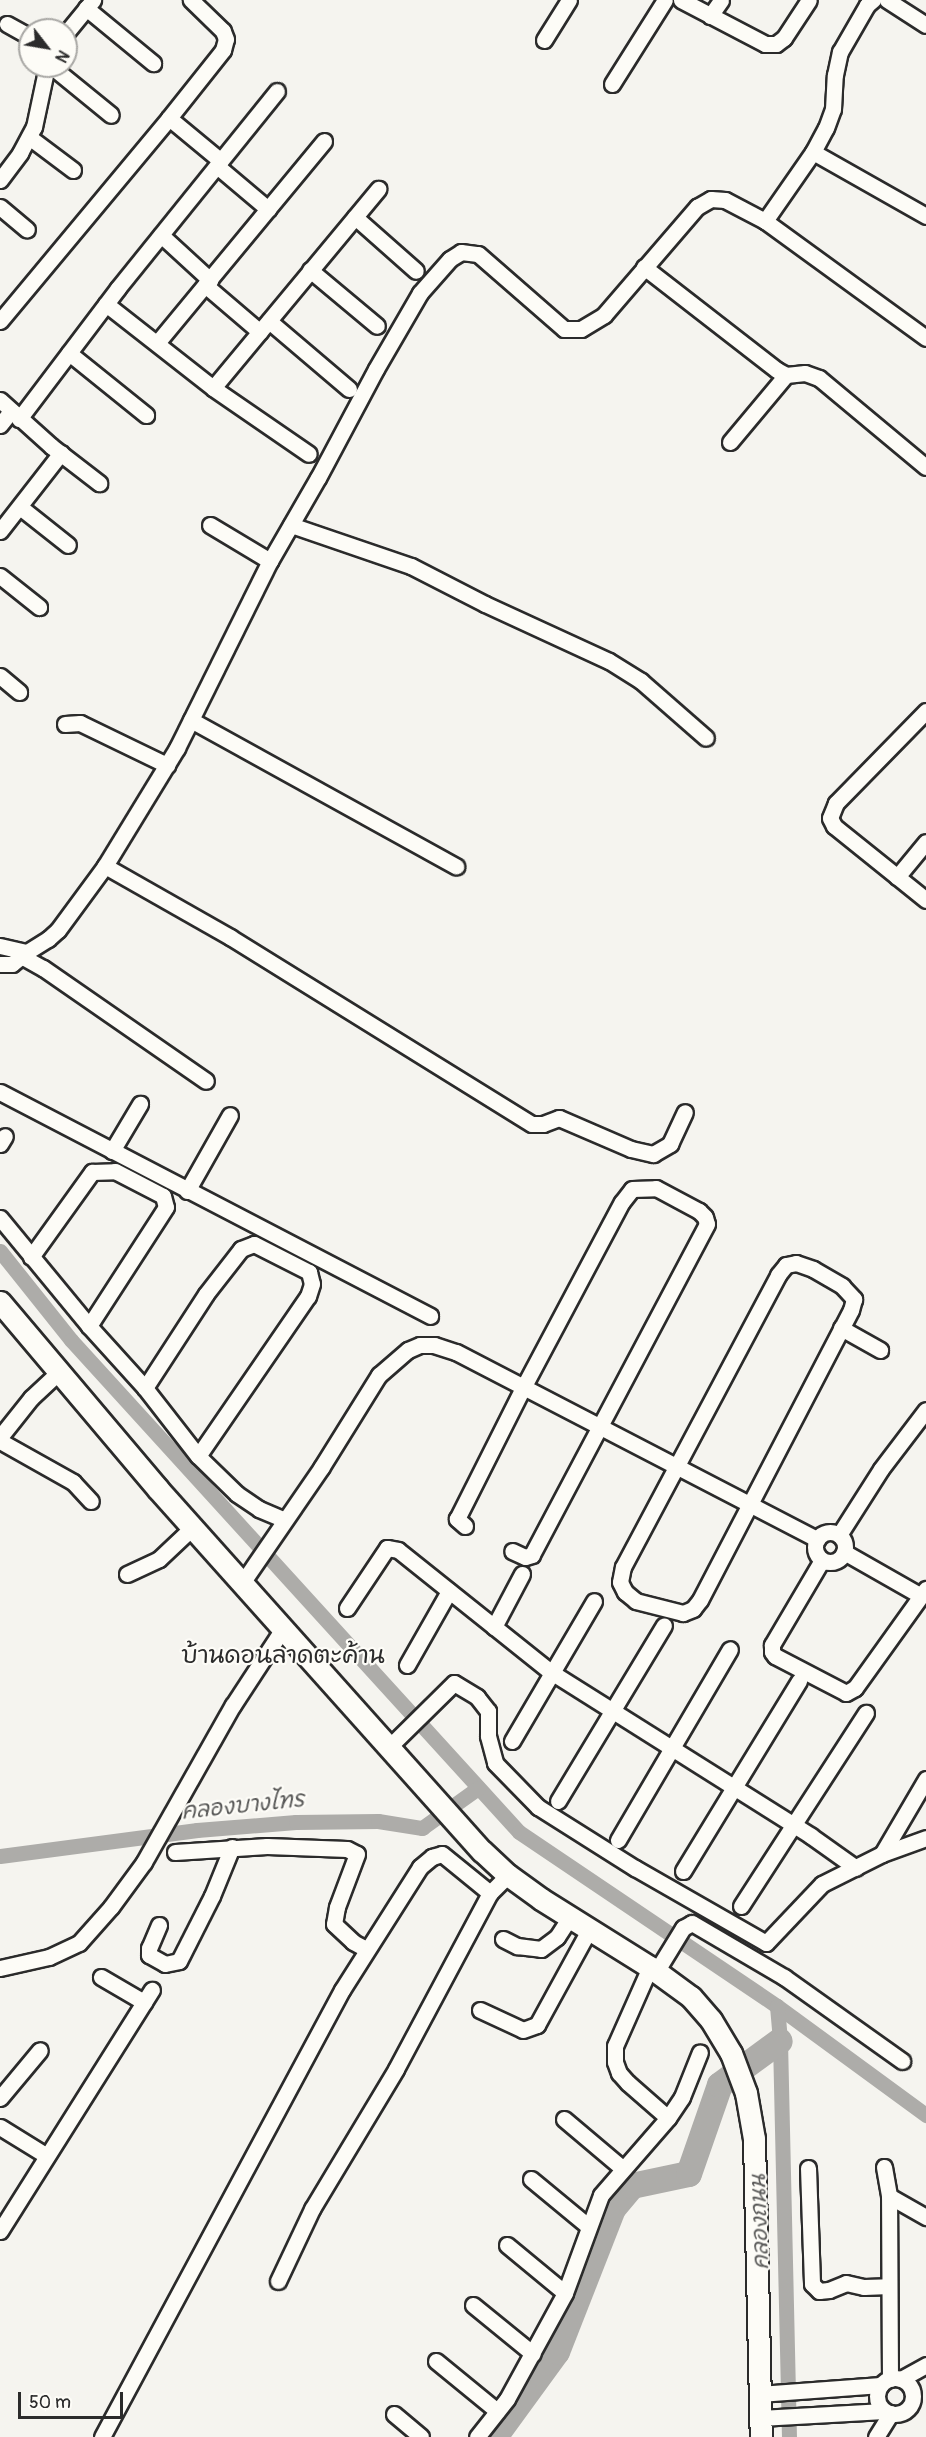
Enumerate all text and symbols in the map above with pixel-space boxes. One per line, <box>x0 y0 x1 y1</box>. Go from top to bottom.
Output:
north arrow <box>18 18 78 78</box>
text: N <box>50 46 73 66</box>
district label: บ้านดอนลาดตะค้าน <box>181 1642 385 1670</box>
water label: คลองบางไทร <box>180 1786 306 1826</box>
water label: คลองถนน <box>745 2174 775 2270</box>
scale bar <box>21 2380 126 2418</box>
text: 50 m <box>29 2391 71 2414</box>

